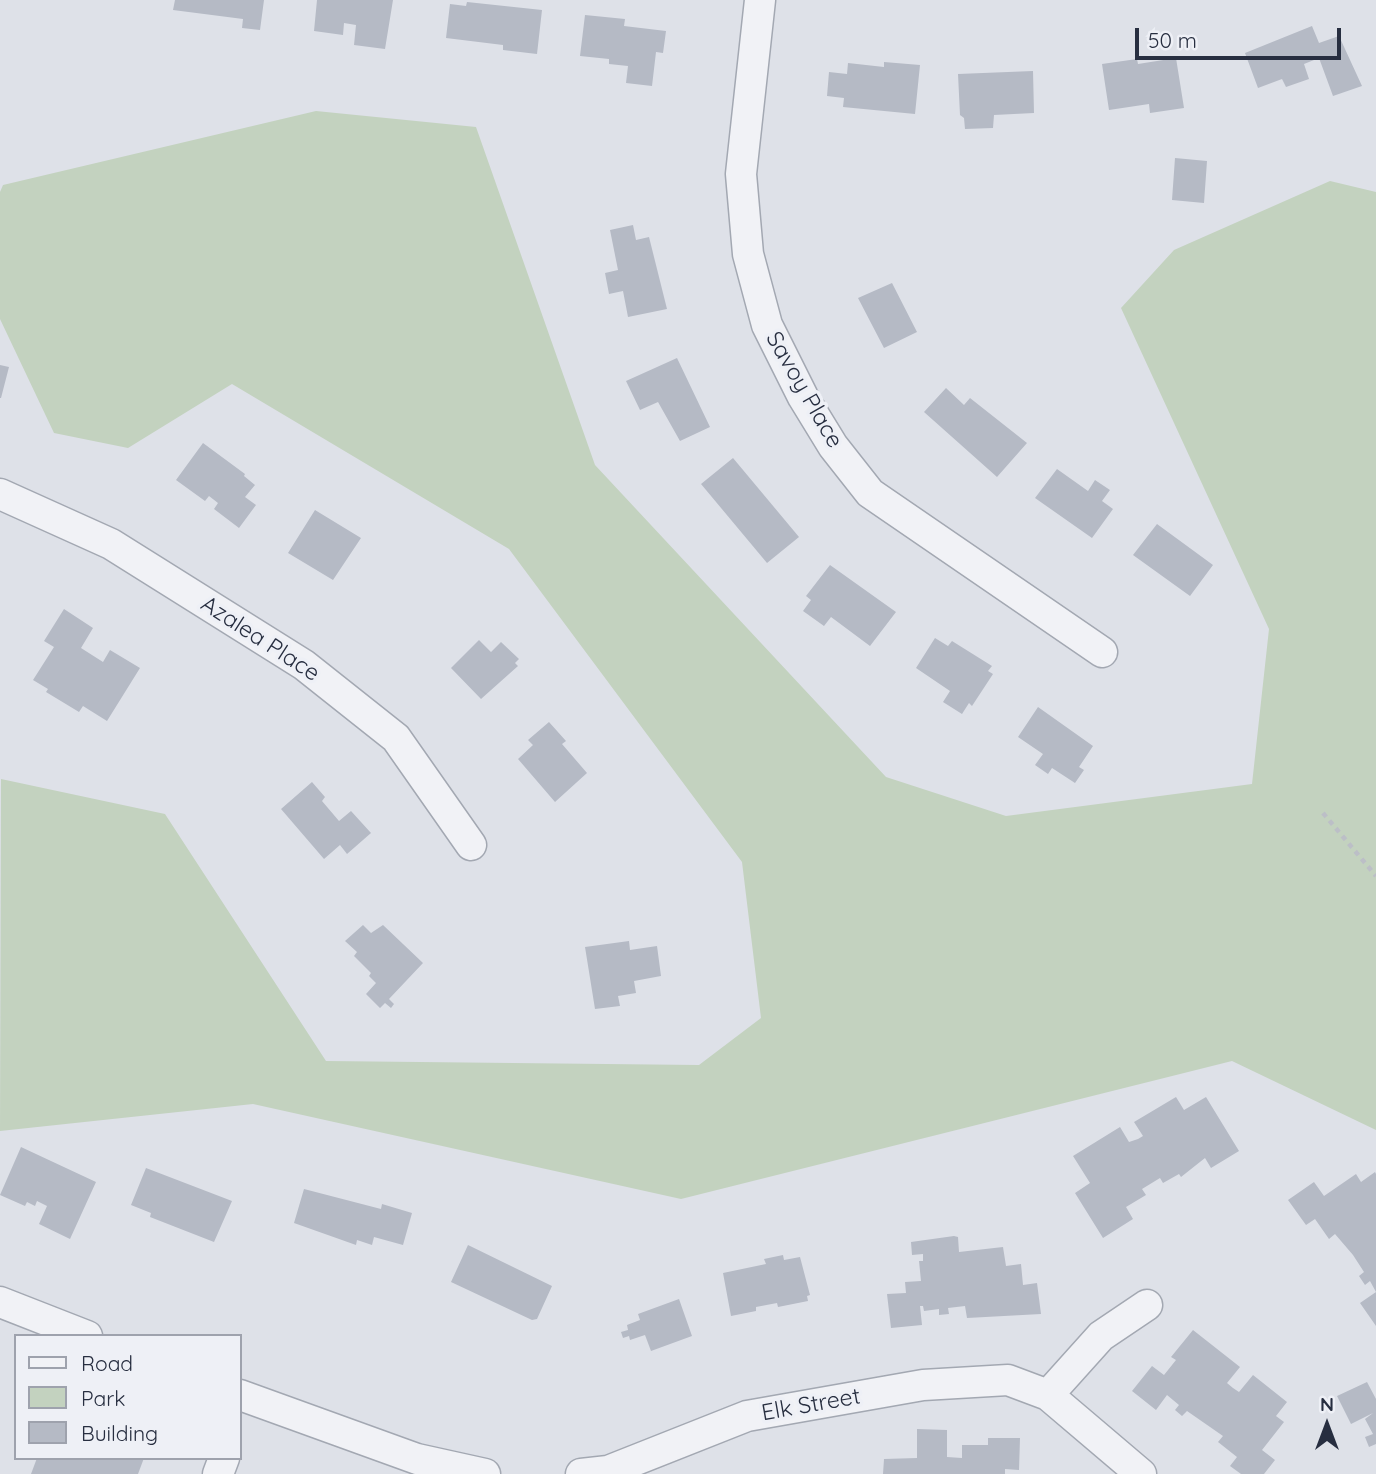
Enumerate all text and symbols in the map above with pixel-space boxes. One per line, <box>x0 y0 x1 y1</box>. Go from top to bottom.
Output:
scale bar <box>1138 14 1344 58</box>
text: 50 m <box>1148 27 1197 53</box>
street label: Savoy Place <box>760 327 848 453</box>
street label: Azalea Place <box>195 590 325 688</box>
legend <box>14 1334 242 1460</box>
text: Road <box>81 1350 133 1376</box>
street label: Elk Street <box>759 1383 863 1427</box>
text: Park <box>81 1385 125 1411</box>
north arrow <box>1292 1390 1362 1460</box>
text: N <box>1320 1392 1334 1416</box>
text: Building <box>81 1420 158 1446</box>

